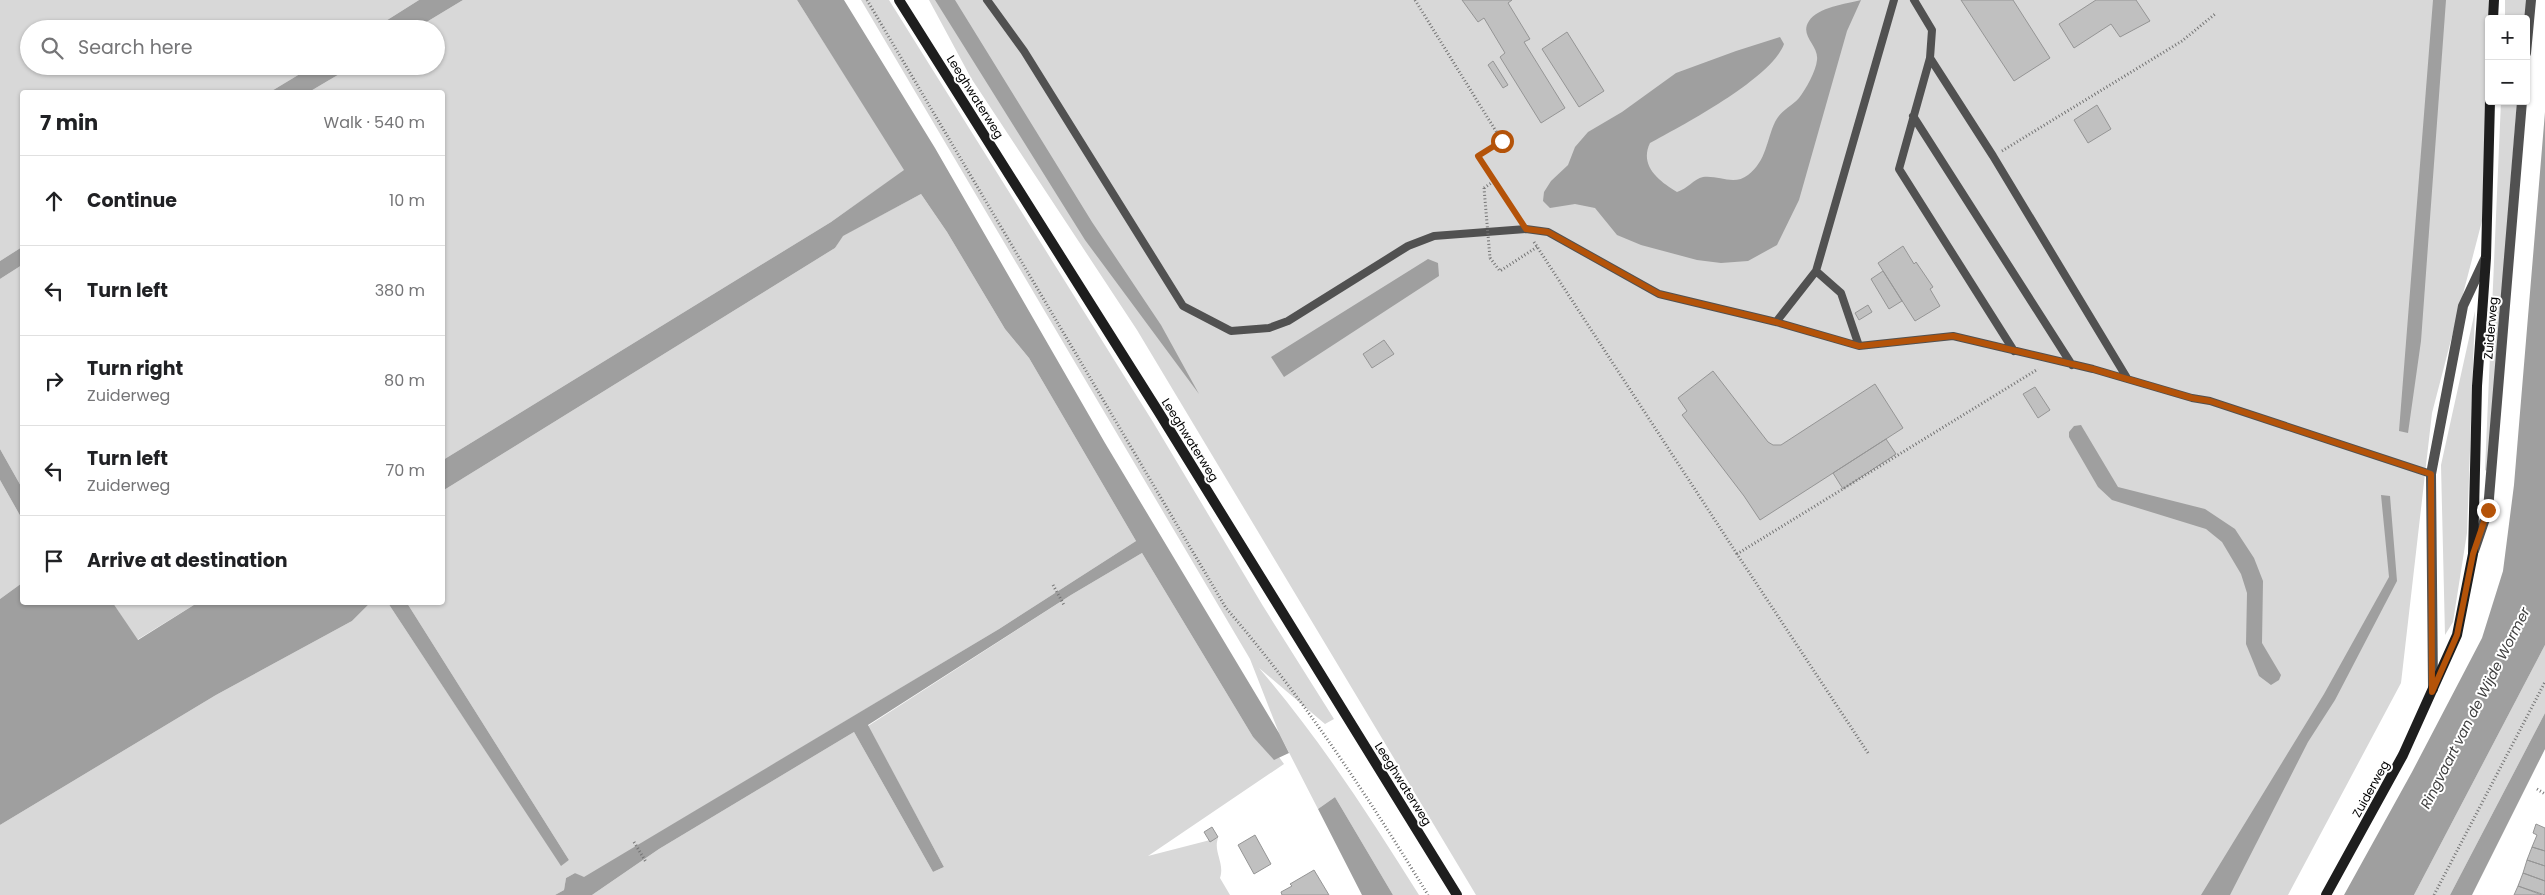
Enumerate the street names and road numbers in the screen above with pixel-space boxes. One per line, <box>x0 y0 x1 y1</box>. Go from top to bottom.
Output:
street label: Leeghwaterweg <box>943 52 1008 142</box>
street label: Zuiderweg <box>2479 296 2502 360</box>
street label: Leeghwaterweg <box>1158 395 1223 485</box>
street label: Leeghwaterweg <box>1371 739 1436 829</box>
street label: Zuiderweg <box>2348 757 2393 820</box>

